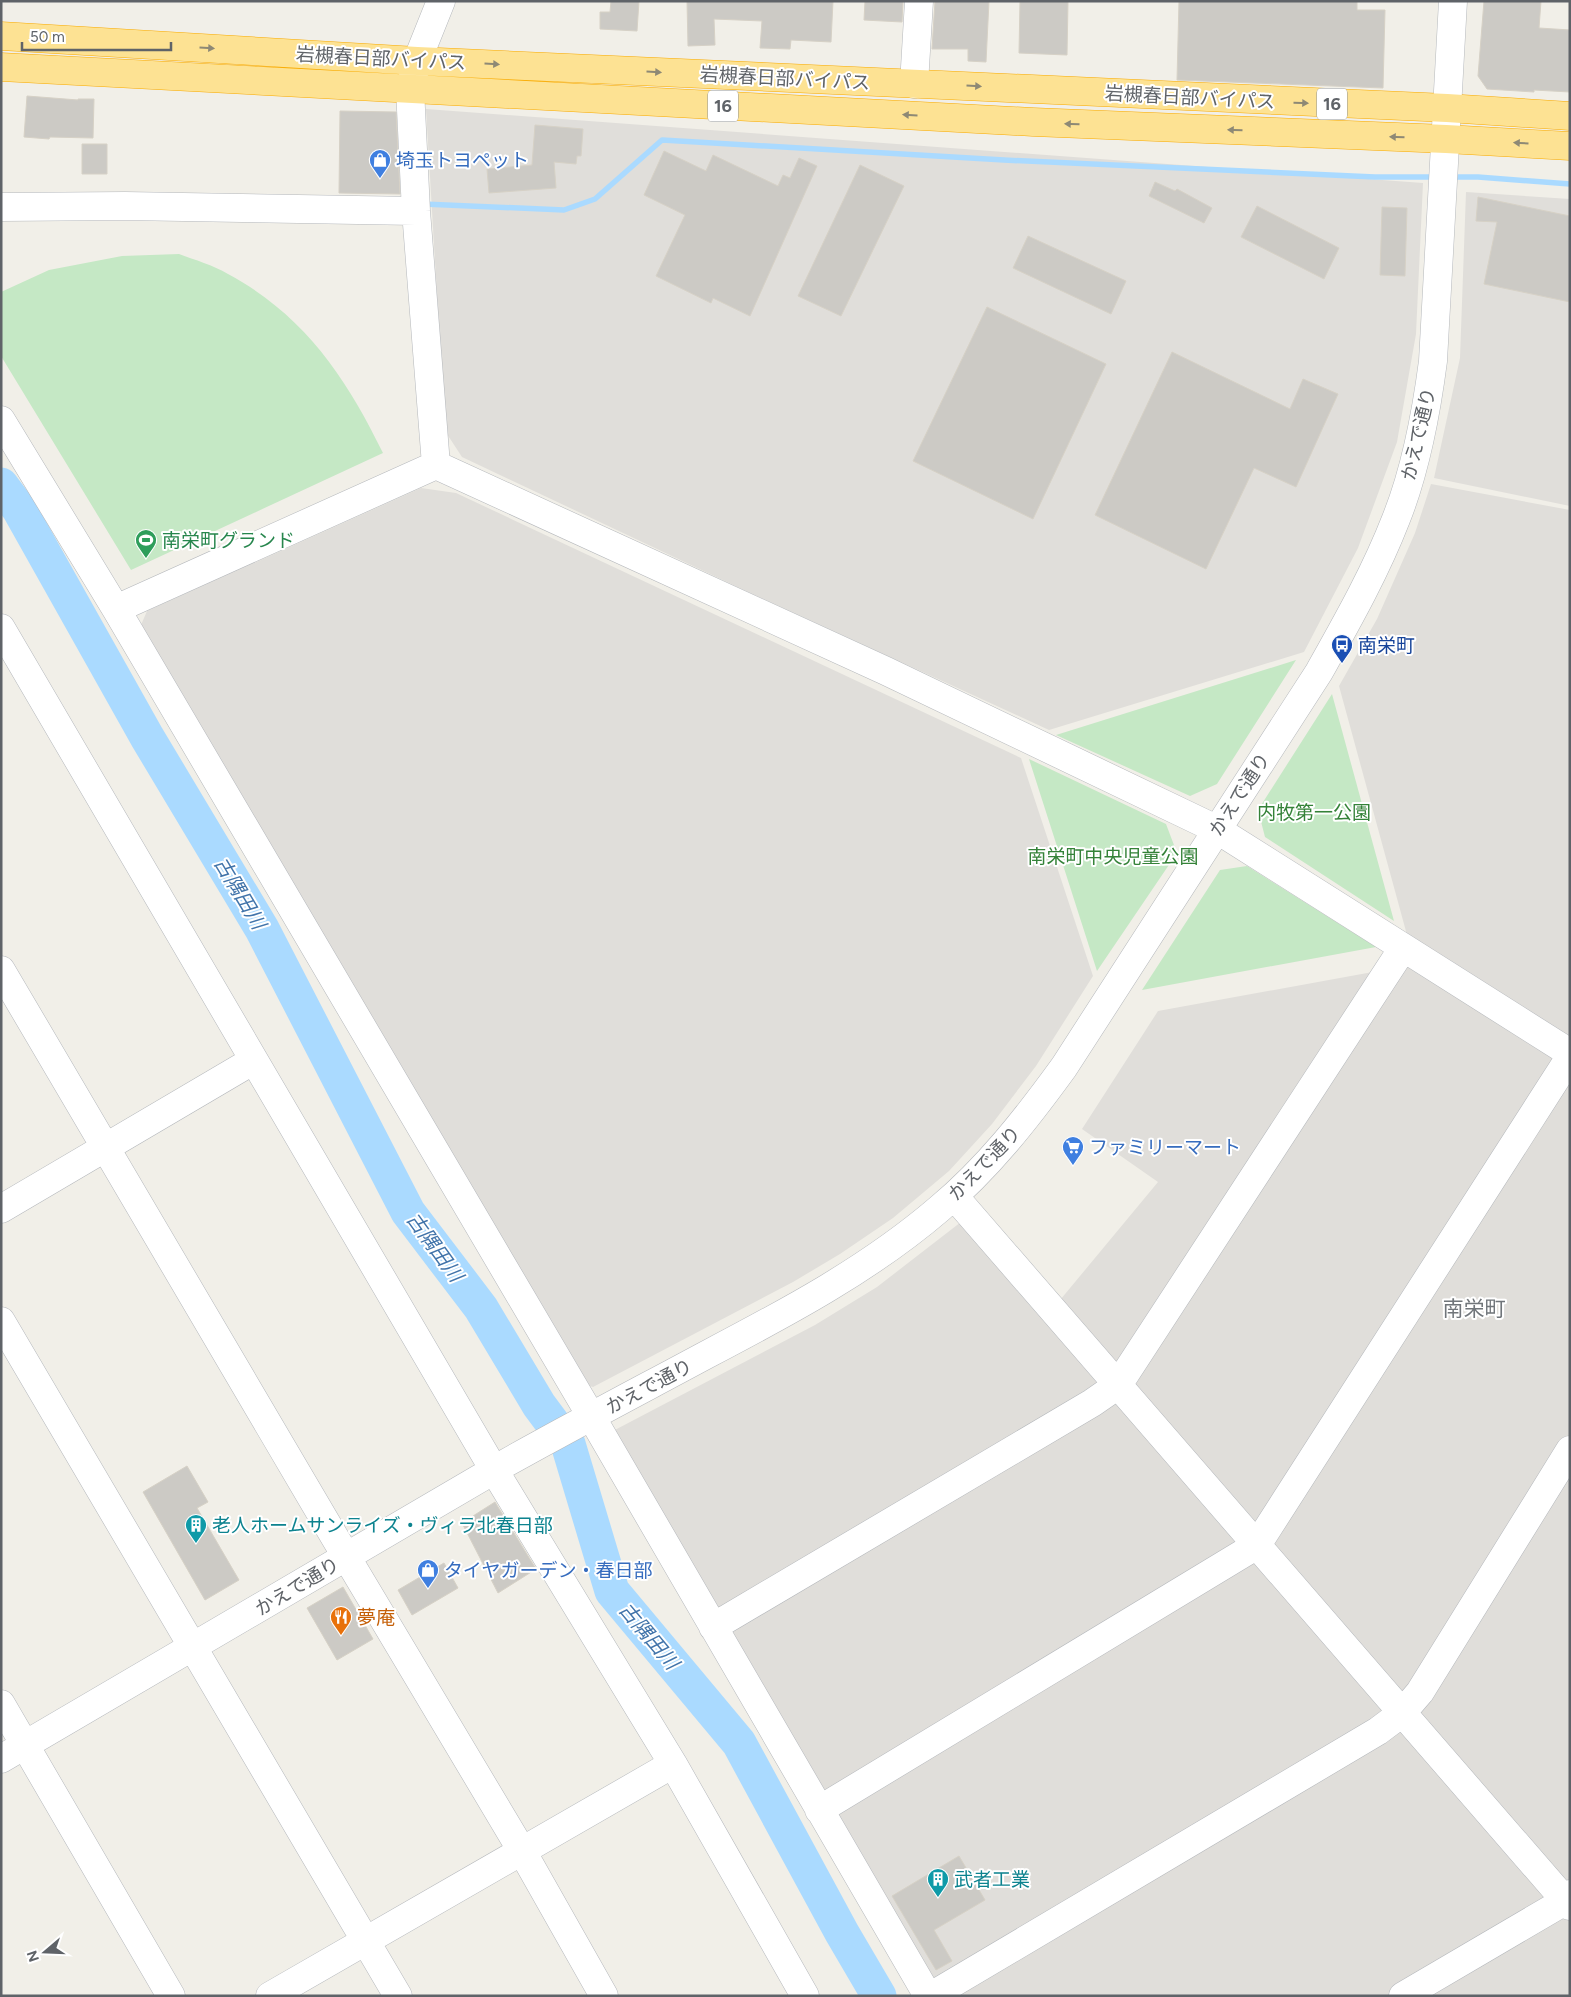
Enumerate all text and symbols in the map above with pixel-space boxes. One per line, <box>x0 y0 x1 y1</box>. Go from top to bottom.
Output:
scale bar <box>22 20 171 52</box>
text: 50 m <box>30 28 65 46</box>
street label: 岩槻春日部バイパス <box>295 43 467 74</box>
one-way arrow <box>199 45 215 53</box>
one-way arrow <box>484 61 500 69</box>
street label: 岩槻春日部バイパス <box>699 63 871 94</box>
one-way arrow <box>646 68 662 76</box>
street label: 岩槻春日部バイパス <box>1104 82 1276 113</box>
one-way arrow <box>966 83 982 91</box>
road number: 16 <box>1317 88 1347 120</box>
road number: 16 <box>708 90 738 122</box>
one-way arrow <box>1293 99 1309 107</box>
one-way arrow <box>902 111 918 119</box>
one-way arrow <box>1064 119 1080 127</box>
one-way arrow <box>1227 126 1243 134</box>
one-way arrow <box>1389 133 1405 141</box>
one-way arrow <box>1513 139 1529 147</box>
shop icon: 埼玉トヨペット <box>368 148 392 179</box>
place label: 埼玉トヨペット <box>396 149 529 172</box>
street label: かえで通り <box>1397 386 1440 483</box>
sports icon: 南栄町グランド <box>134 528 158 559</box>
place label: 南栄町グランド <box>162 529 295 552</box>
bus stop icon: 南栄町 <box>1330 633 1354 664</box>
place label: 南栄町 <box>1358 634 1415 657</box>
street label: かえで通り <box>1204 748 1275 840</box>
park label: 内牧第一公園 <box>1257 801 1371 824</box>
park label: 南栄町中央児童公園 <box>1027 845 1199 868</box>
water label: 古隅田川 <box>209 853 272 935</box>
street label: かえで通り <box>943 1121 1025 1205</box>
supermarket icon: ファミリーマート <box>1061 1135 1085 1166</box>
place label: ファミリーマート <box>1089 1136 1241 1159</box>
water label: 古隅田川 <box>402 1208 469 1288</box>
district label: 南栄町 <box>1443 1296 1506 1321</box>
street label: かえで通り <box>602 1354 696 1419</box>
building icon: 老人ホームサンライズ・ヴィラ北春日部 <box>184 1513 208 1544</box>
place label: 老人ホームサンライズ・ヴィラ北春日部 <box>212 1514 553 1537</box>
street label: かえで通り <box>251 1552 344 1621</box>
shop icon: タイヤガーデン・春日部 <box>416 1558 440 1589</box>
place label: タイヤガーデン・春日部 <box>444 1559 652 1582</box>
water label: 古隅田川 <box>614 1598 685 1676</box>
restaurant icon: 夢庵 <box>329 1605 353 1636</box>
place label: 夢庵 <box>357 1606 395 1629</box>
building icon: 武者工業 <box>926 1867 950 1898</box>
place label: 武者工業 <box>954 1868 1030 1891</box>
north arrow <box>20 1927 70 1977</box>
text: N <box>23 1948 43 1964</box>

